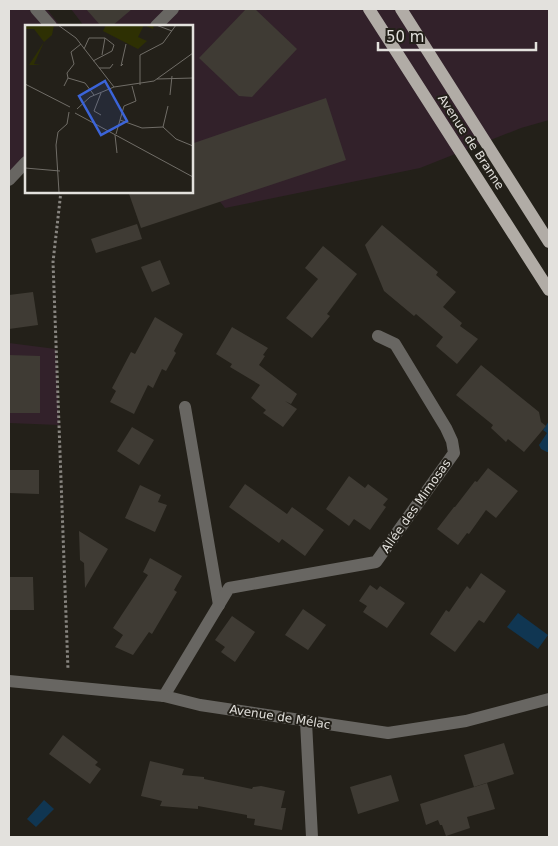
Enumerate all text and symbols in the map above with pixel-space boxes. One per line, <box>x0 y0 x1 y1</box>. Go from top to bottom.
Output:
scale bar <box>378 20 536 52</box>
inset map <box>25 25 192 192</box>
text: 50 m <box>386 28 424 46</box>
street label: Avenue de Branne <box>435 92 507 192</box>
street label: Allée des Mimosas <box>378 456 454 556</box>
street label: Avenue de Mélac <box>228 702 332 732</box>

